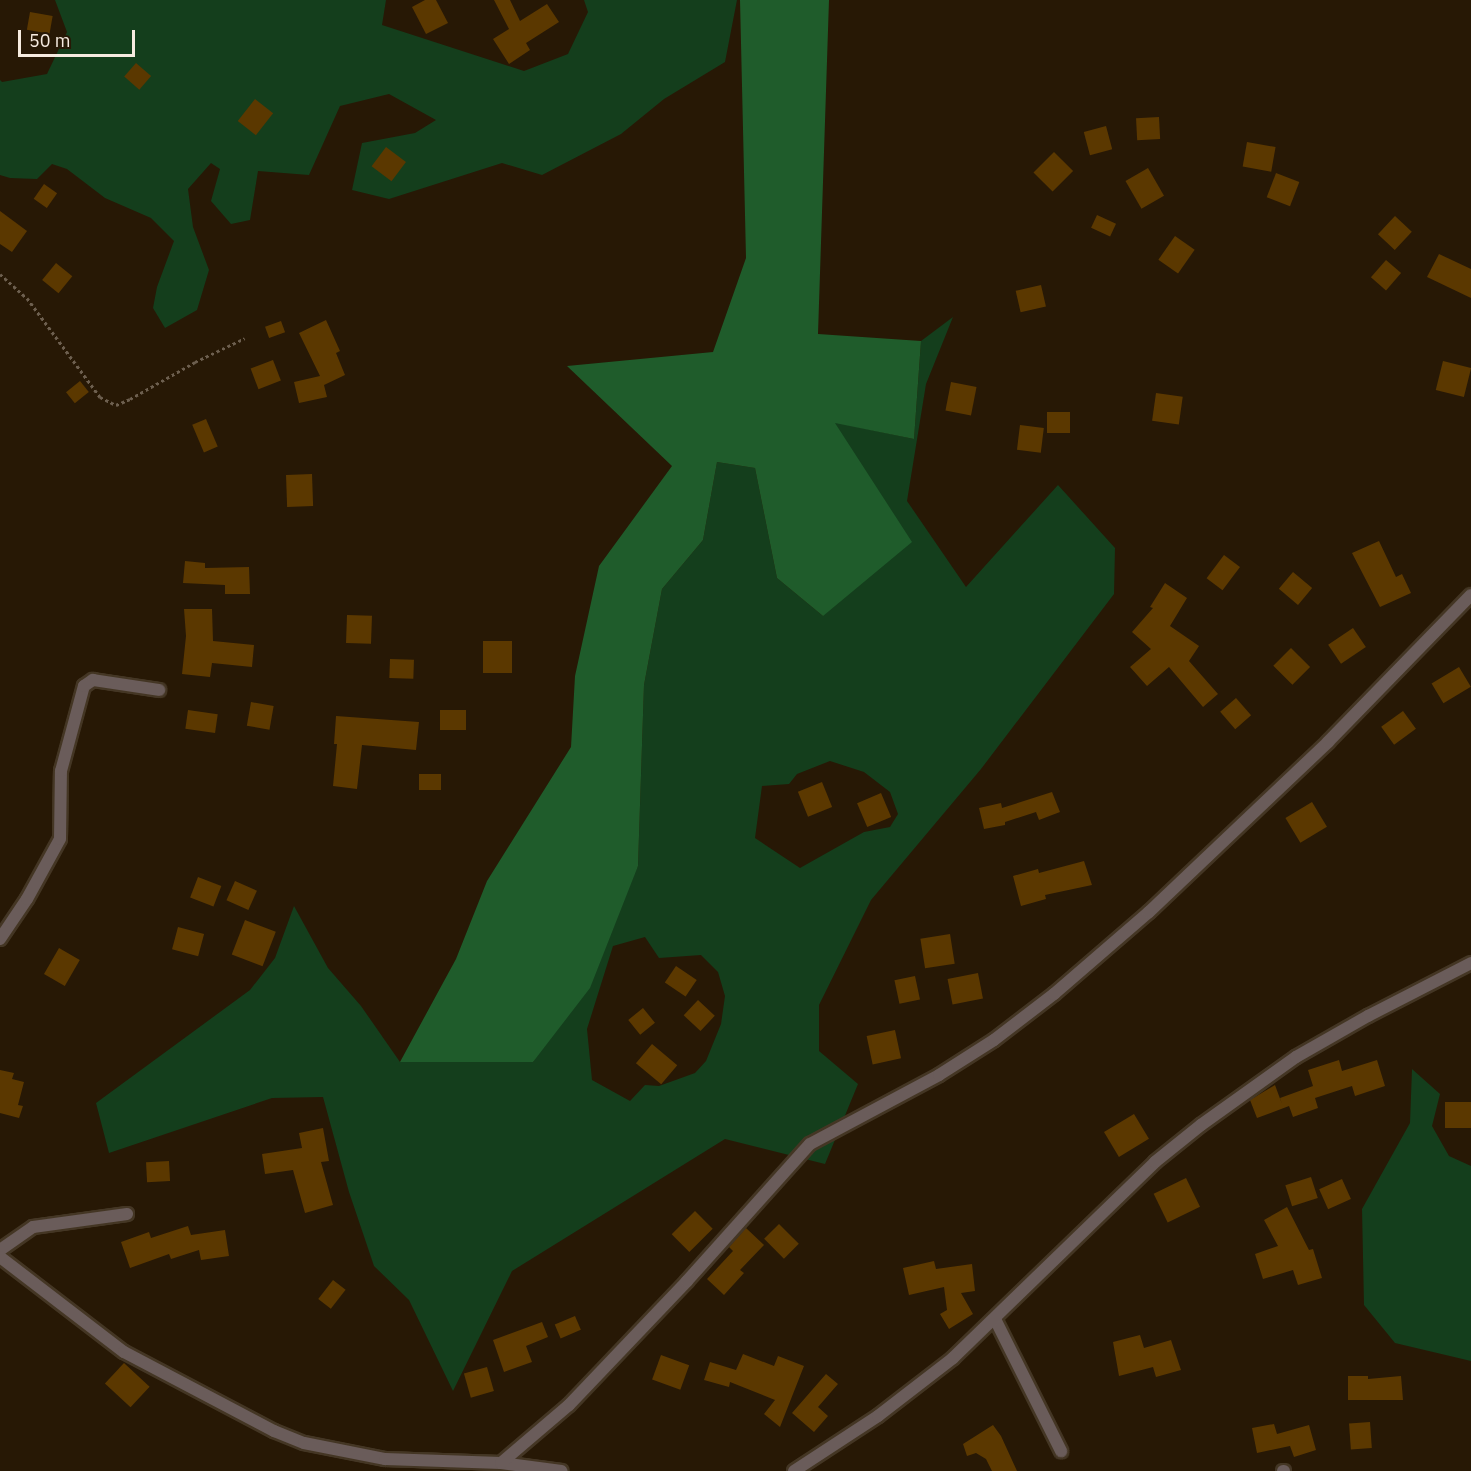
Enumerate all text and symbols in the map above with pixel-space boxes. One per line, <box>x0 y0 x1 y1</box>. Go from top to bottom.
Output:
scale bar <box>21 18 138 56</box>
text: 50 m <box>29 29 71 52</box>

